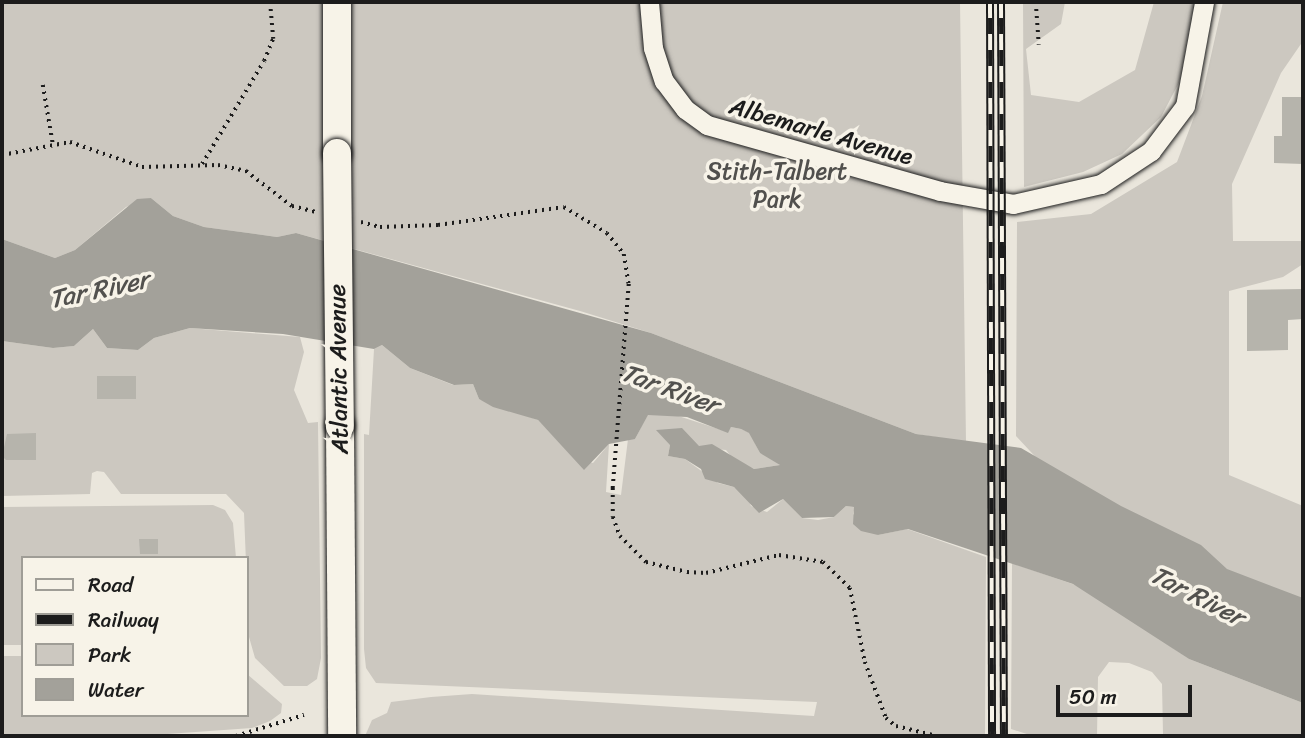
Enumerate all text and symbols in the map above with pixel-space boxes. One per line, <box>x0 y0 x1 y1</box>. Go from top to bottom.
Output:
street label: Albemarle Avenue <box>726 92 916 172</box>
park label: Stith-Talbert Park <box>707 158 847 214</box>
water label: Tar River <box>46 264 152 316</box>
street label: Atlantic Avenue <box>323 284 355 454</box>
water label: Tar River <box>617 357 723 421</box>
legend <box>21 556 248 717</box>
water label: Tar River <box>1145 559 1249 633</box>
text: Road <box>88 566 133 604</box>
text: Railway <box>88 601 159 639</box>
text: Park <box>88 636 131 674</box>
text: Water <box>88 671 143 709</box>
scale bar <box>1060 672 1196 716</box>
text: 50 m <box>1069 678 1117 716</box>

